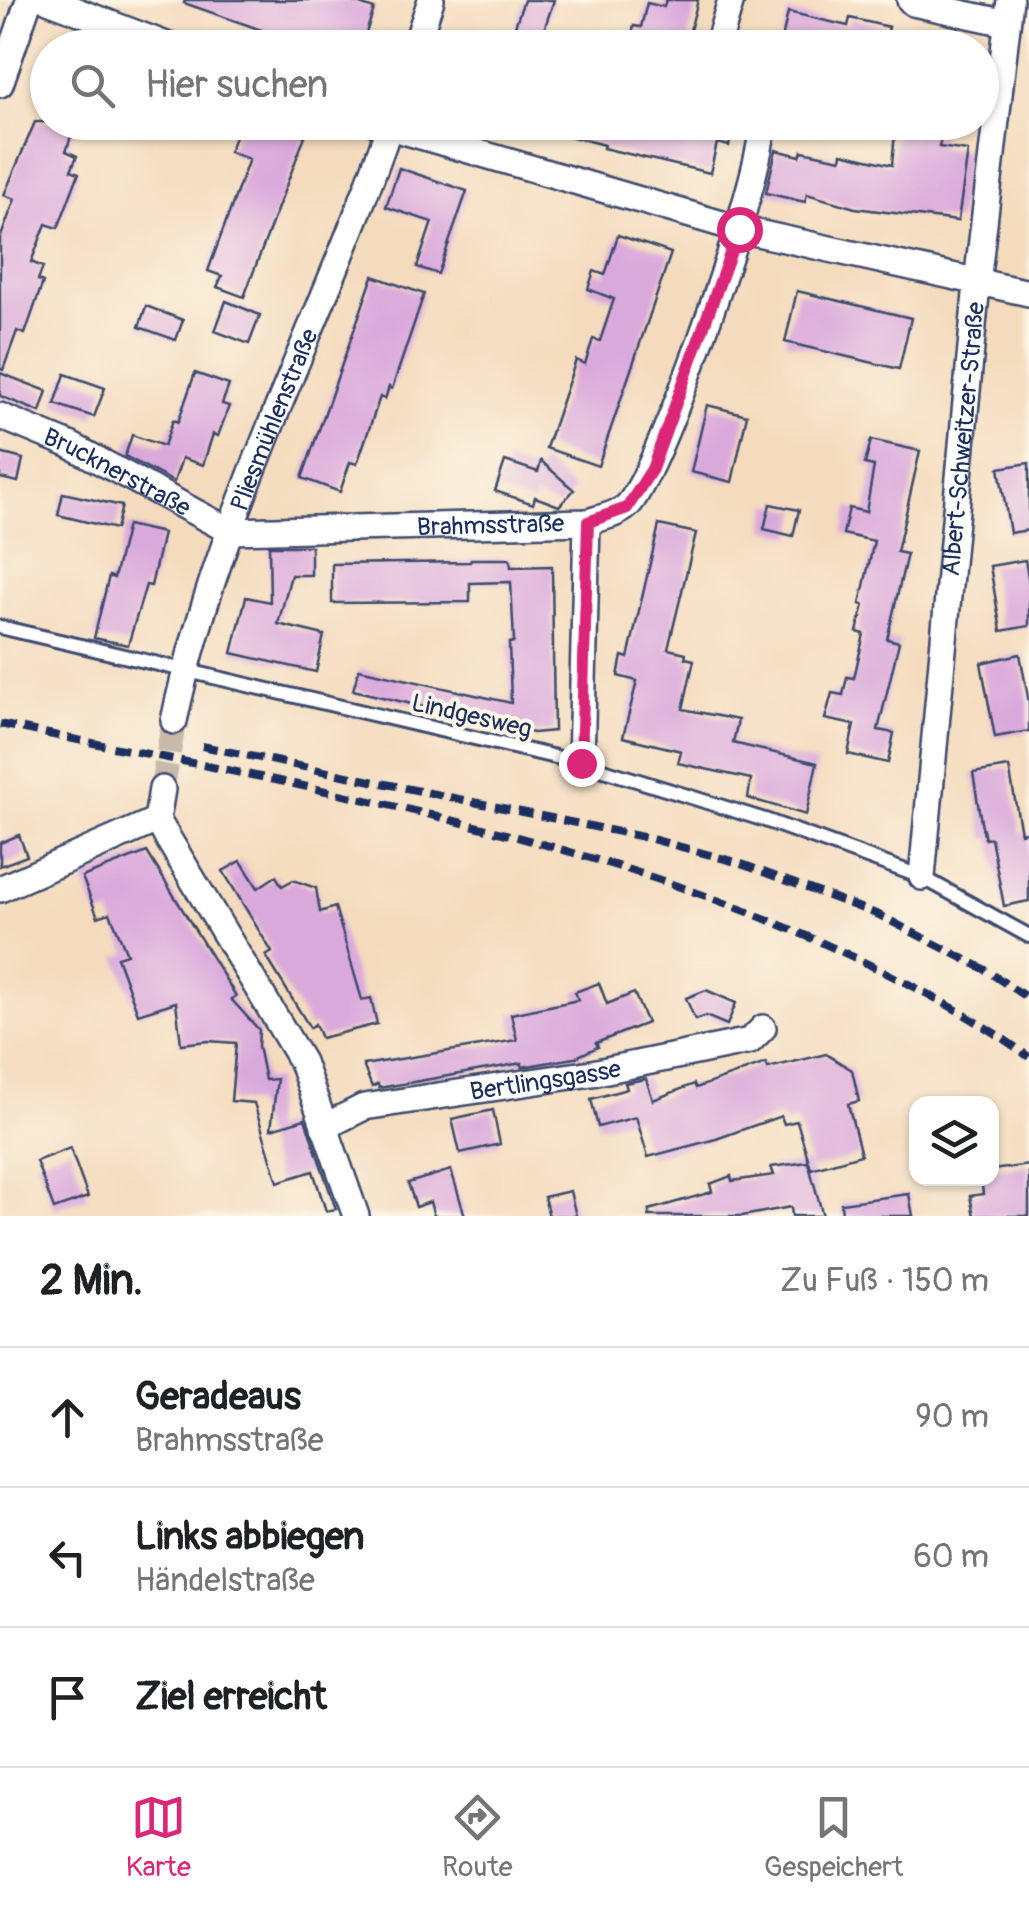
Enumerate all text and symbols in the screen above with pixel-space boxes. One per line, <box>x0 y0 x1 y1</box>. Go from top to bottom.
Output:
search box <box>30 30 999 140</box>
icon: search <box>65 58 120 113</box>
text: Hier suchen <box>145 61 328 109</box>
route start <box>717 207 763 253</box>
street label: Albert-Schweitzer-Straße <box>936 300 992 578</box>
street label: Pliesmühlenstraße <box>224 324 326 515</box>
street label: Brucknerstraße <box>39 422 196 524</box>
street label: Brahmsstraße <box>417 509 565 543</box>
street label: Lindgesweg <box>409 688 535 745</box>
route end <box>559 741 605 787</box>
street label: Bertlingsgasse <box>468 1053 624 1108</box>
map controls <box>909 1096 999 1186</box>
button: layers <box>909 1096 999 1186</box>
text: 2 Min. <box>40 1255 143 1307</box>
text: Zu Fuß · 150 m <box>780 1261 989 1301</box>
text: Geradeaus <box>135 1373 301 1421</box>
icon: ahead <box>40 1390 95 1445</box>
text: 90 m <box>915 1397 989 1437</box>
text: Brahmsstraße <box>135 1421 323 1461</box>
text: Links abbiegen <box>135 1513 364 1561</box>
icon: left <box>40 1530 95 1585</box>
text: 60 m <box>913 1537 989 1577</box>
text: Händelstraße <box>135 1561 315 1601</box>
icon: arrive <box>40 1670 95 1725</box>
text: Ziel erreicht <box>135 1673 327 1721</box>
tab: Karte <box>126 1790 191 1885</box>
tab: Route <box>442 1790 513 1885</box>
tab: Gespeichert <box>764 1790 903 1885</box>

